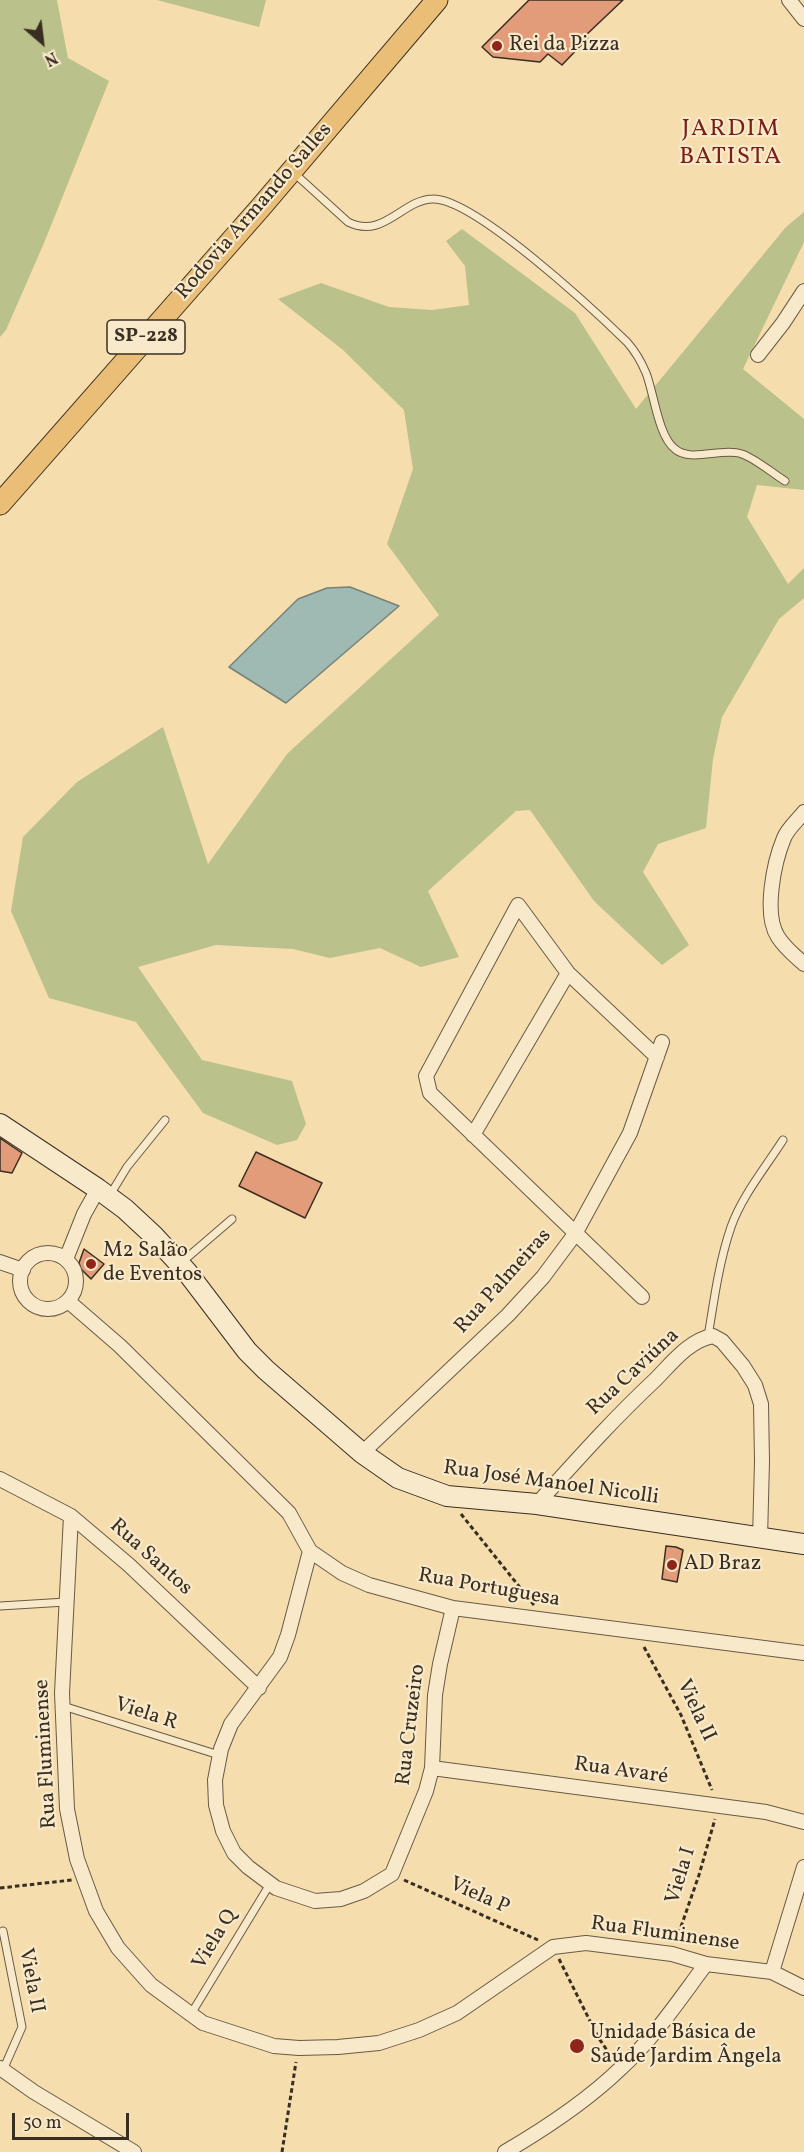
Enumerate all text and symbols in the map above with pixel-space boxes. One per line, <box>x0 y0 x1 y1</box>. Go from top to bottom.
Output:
north arrow <box>12 12 72 72</box>
place label: Rei da Pizza <box>509 33 620 59</box>
marker: Rei da Pizza <box>490 39 504 53</box>
text: N <box>40 45 61 70</box>
district label: JARDIM BATISTA <box>679 117 783 173</box>
street label: Rodovia Armando Salles <box>171 118 339 306</box>
road number: SP-228 <box>107 320 185 354</box>
street label: Rua Palmeiras <box>450 1224 558 1340</box>
place label: M2 Salão de Eventos <box>103 1239 202 1289</box>
marker: M2 Salão de Eventos <box>84 1257 98 1271</box>
street label: Rua Caviúna <box>583 1324 685 1422</box>
street label: Rua José Manoel Nicolli <box>442 1456 660 1512</box>
street label: Rua Santos <box>103 1514 197 1602</box>
place label: AD Braz <box>684 1552 761 1578</box>
marker: AD Braz <box>665 1558 679 1572</box>
street label: Rua Portuguesa <box>416 1564 562 1614</box>
street label: Rua Cruzeiro <box>392 1663 432 1787</box>
street label: Viela II <box>670 1676 720 1746</box>
street label: Rua Fluminense <box>31 1679 63 1829</box>
street label: Viela R <box>111 1693 181 1737</box>
street label: Rua Avaré <box>572 1753 670 1791</box>
street label: Viela I <box>661 1845 703 1907</box>
street label: Viela P <box>445 1873 513 1921</box>
street label: Viela Q <box>188 1905 244 1975</box>
street label: Rua Fluminense <box>589 1912 741 1958</box>
street label: Viela II <box>11 1946 49 2016</box>
place label: Unidade Básica de Saúde Jardim Ângela <box>590 2021 782 2071</box>
marker: Unidade Básica de Saúde Jardim Ângela <box>568 2037 586 2055</box>
scale bar <box>15 2101 132 2139</box>
text: 50 m <box>23 2111 62 2136</box>

